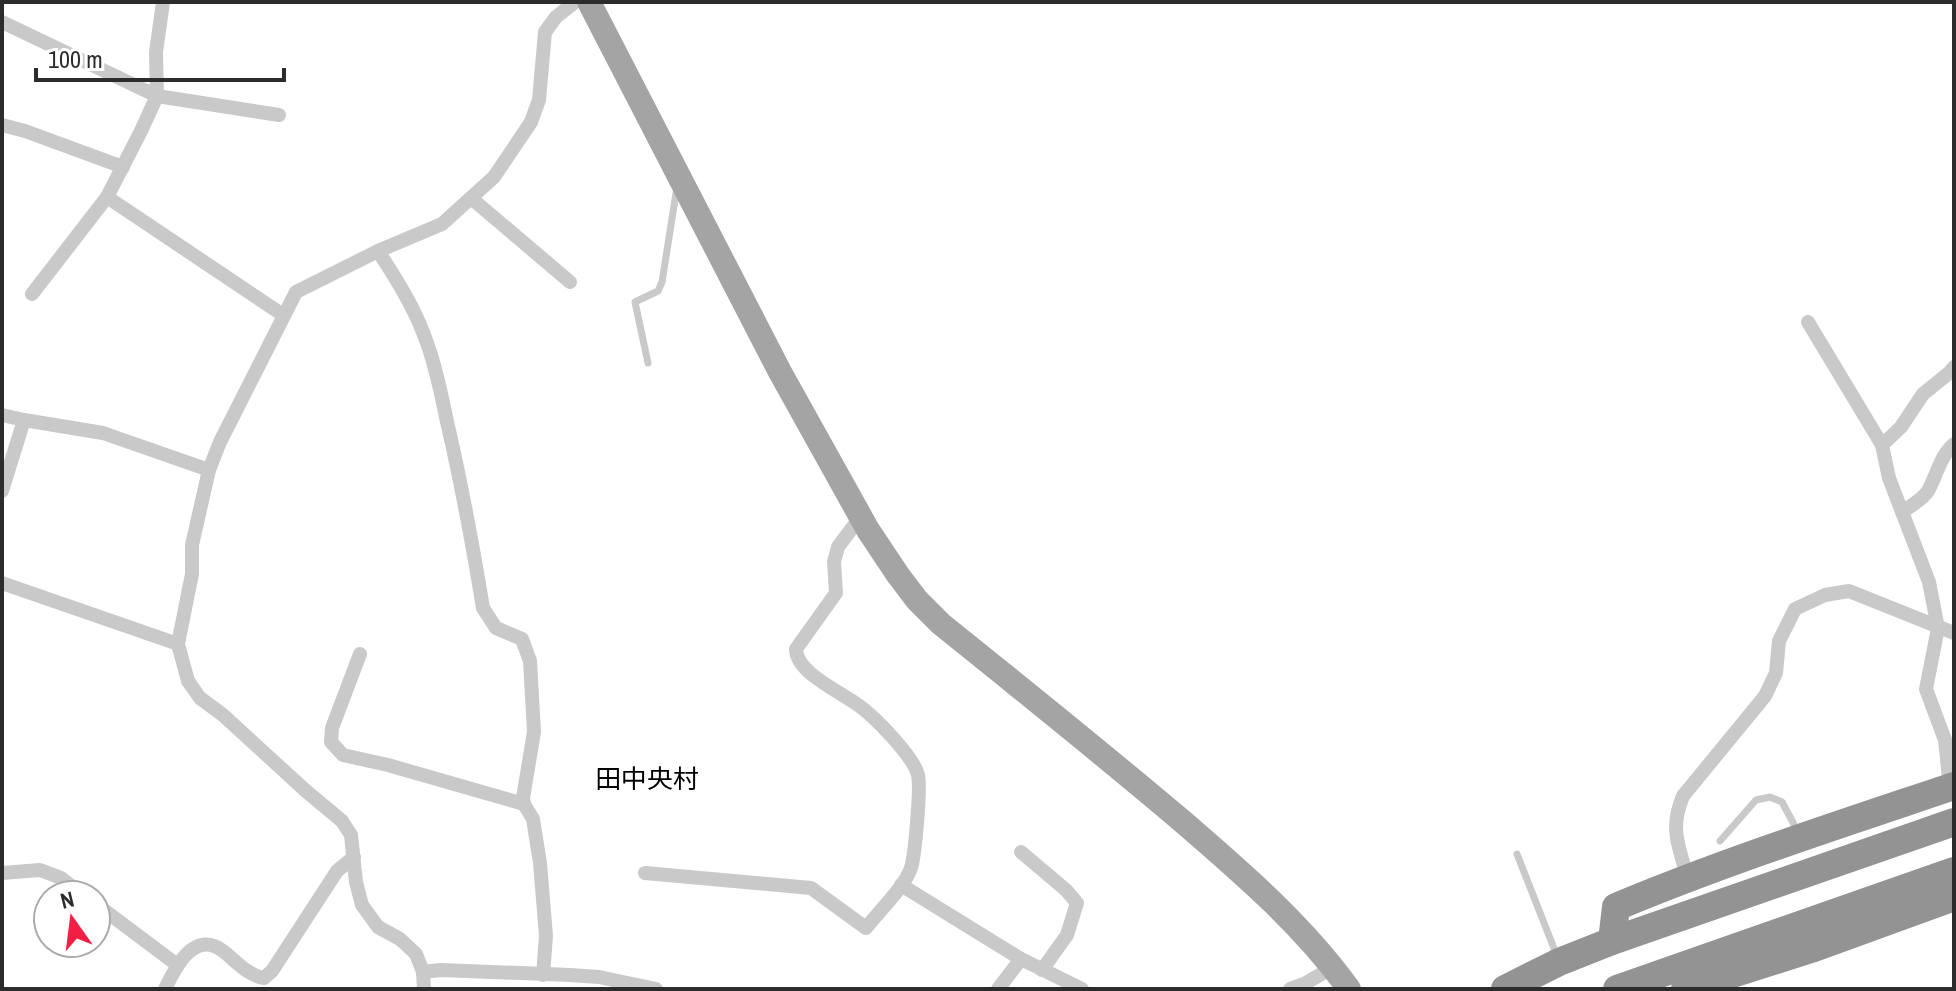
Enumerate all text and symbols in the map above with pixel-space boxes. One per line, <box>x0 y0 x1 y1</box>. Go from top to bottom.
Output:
scale bar <box>36 32 284 82</box>
text: 100 m <box>48 43 103 75</box>
district label: 田中央村 <box>595 761 699 796</box>
north arrow <box>32 879 112 959</box>
text: N <box>57 883 77 916</box>

